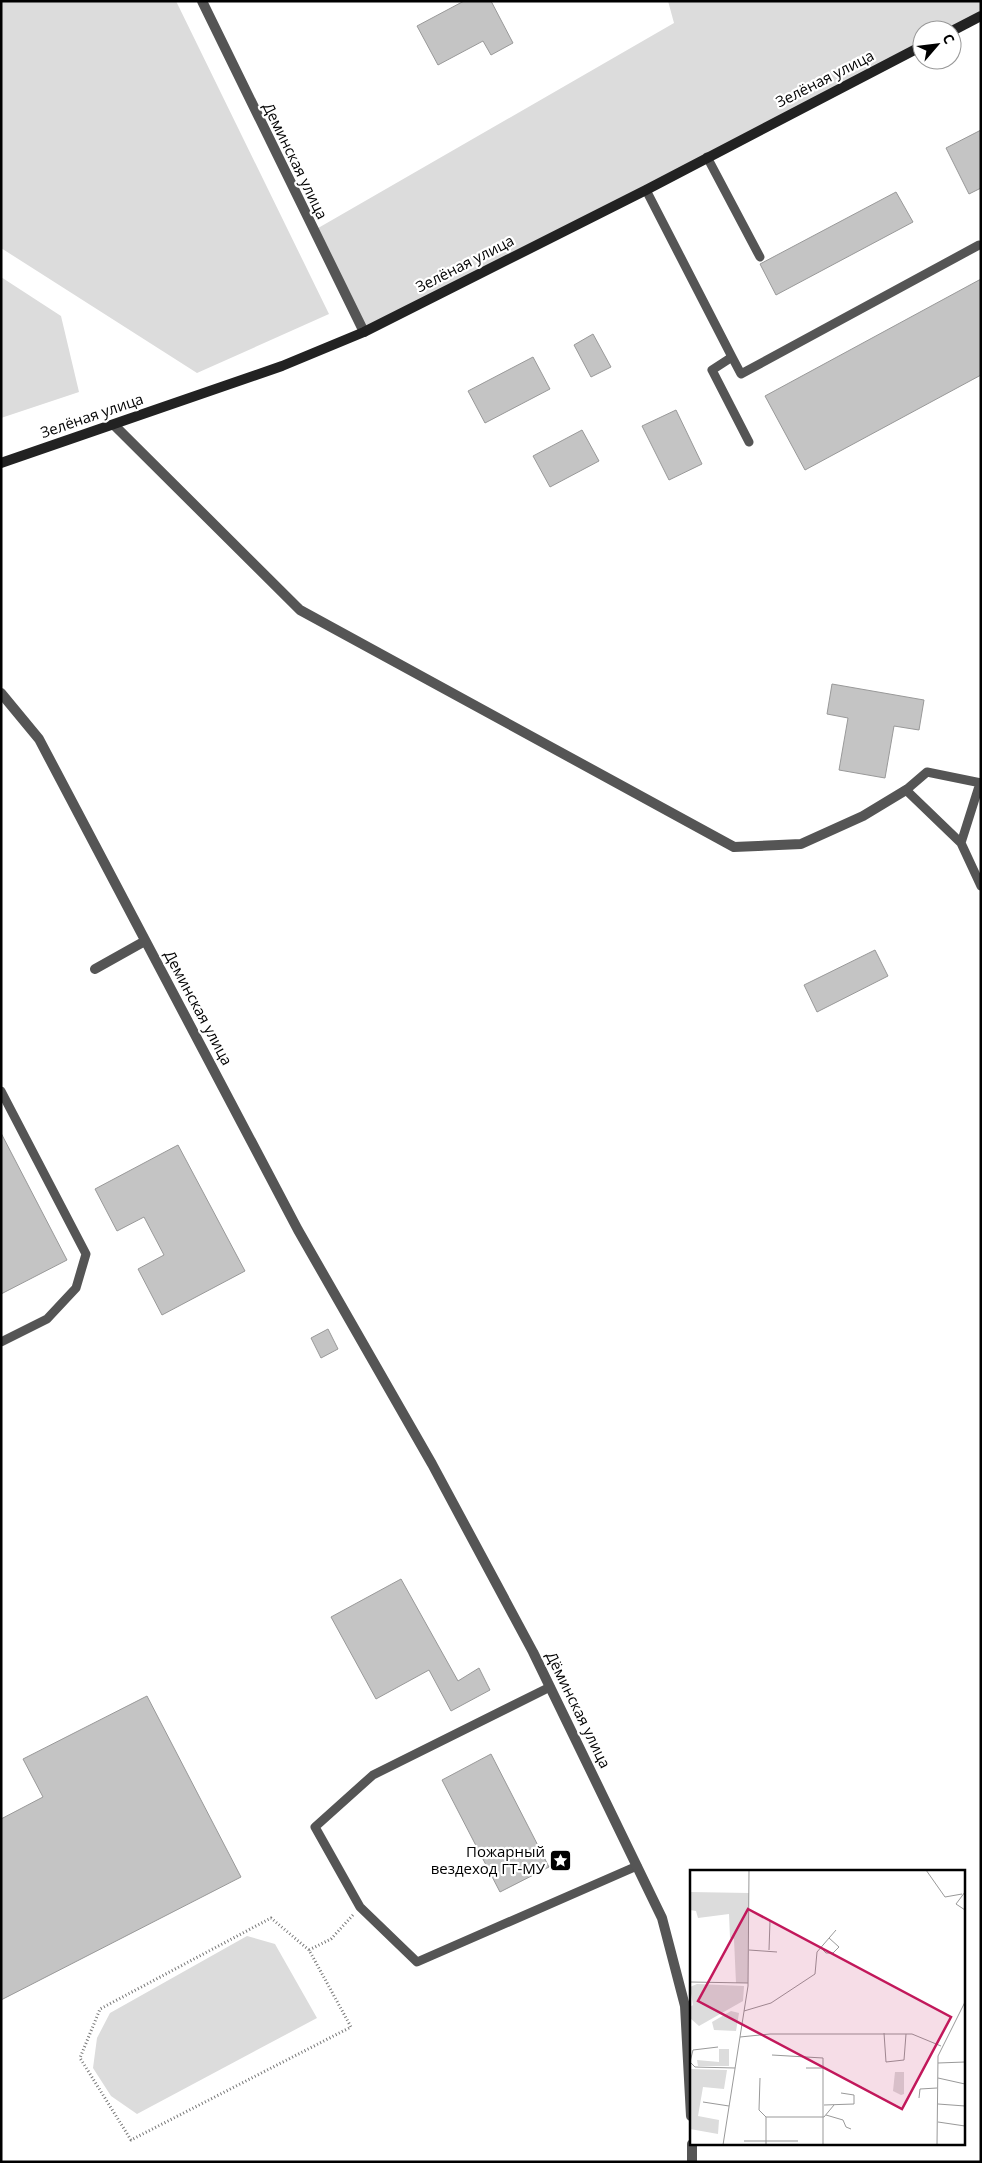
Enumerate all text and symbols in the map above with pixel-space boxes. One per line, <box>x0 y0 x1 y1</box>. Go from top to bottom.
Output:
north arrow <box>912 20 962 70</box>
text: С <box>938 30 959 47</box>
street label: Зелёная улица <box>772 45 877 111</box>
street label: Деминская улица <box>259 99 333 222</box>
street label: Зелёная улица <box>412 230 517 296</box>
street label: Зелёная улица <box>38 388 146 442</box>
street label: Деминская улица <box>160 947 238 1069</box>
street label: Дёминская улица <box>542 1648 616 1771</box>
place label: Пожарный вездеход ГТ-МУ <box>431 1841 546 1878</box>
place icon: Пожарный вездеход ГТ-МУ <box>549 1849 573 1873</box>
inset map <box>690 1870 964 2146</box>

